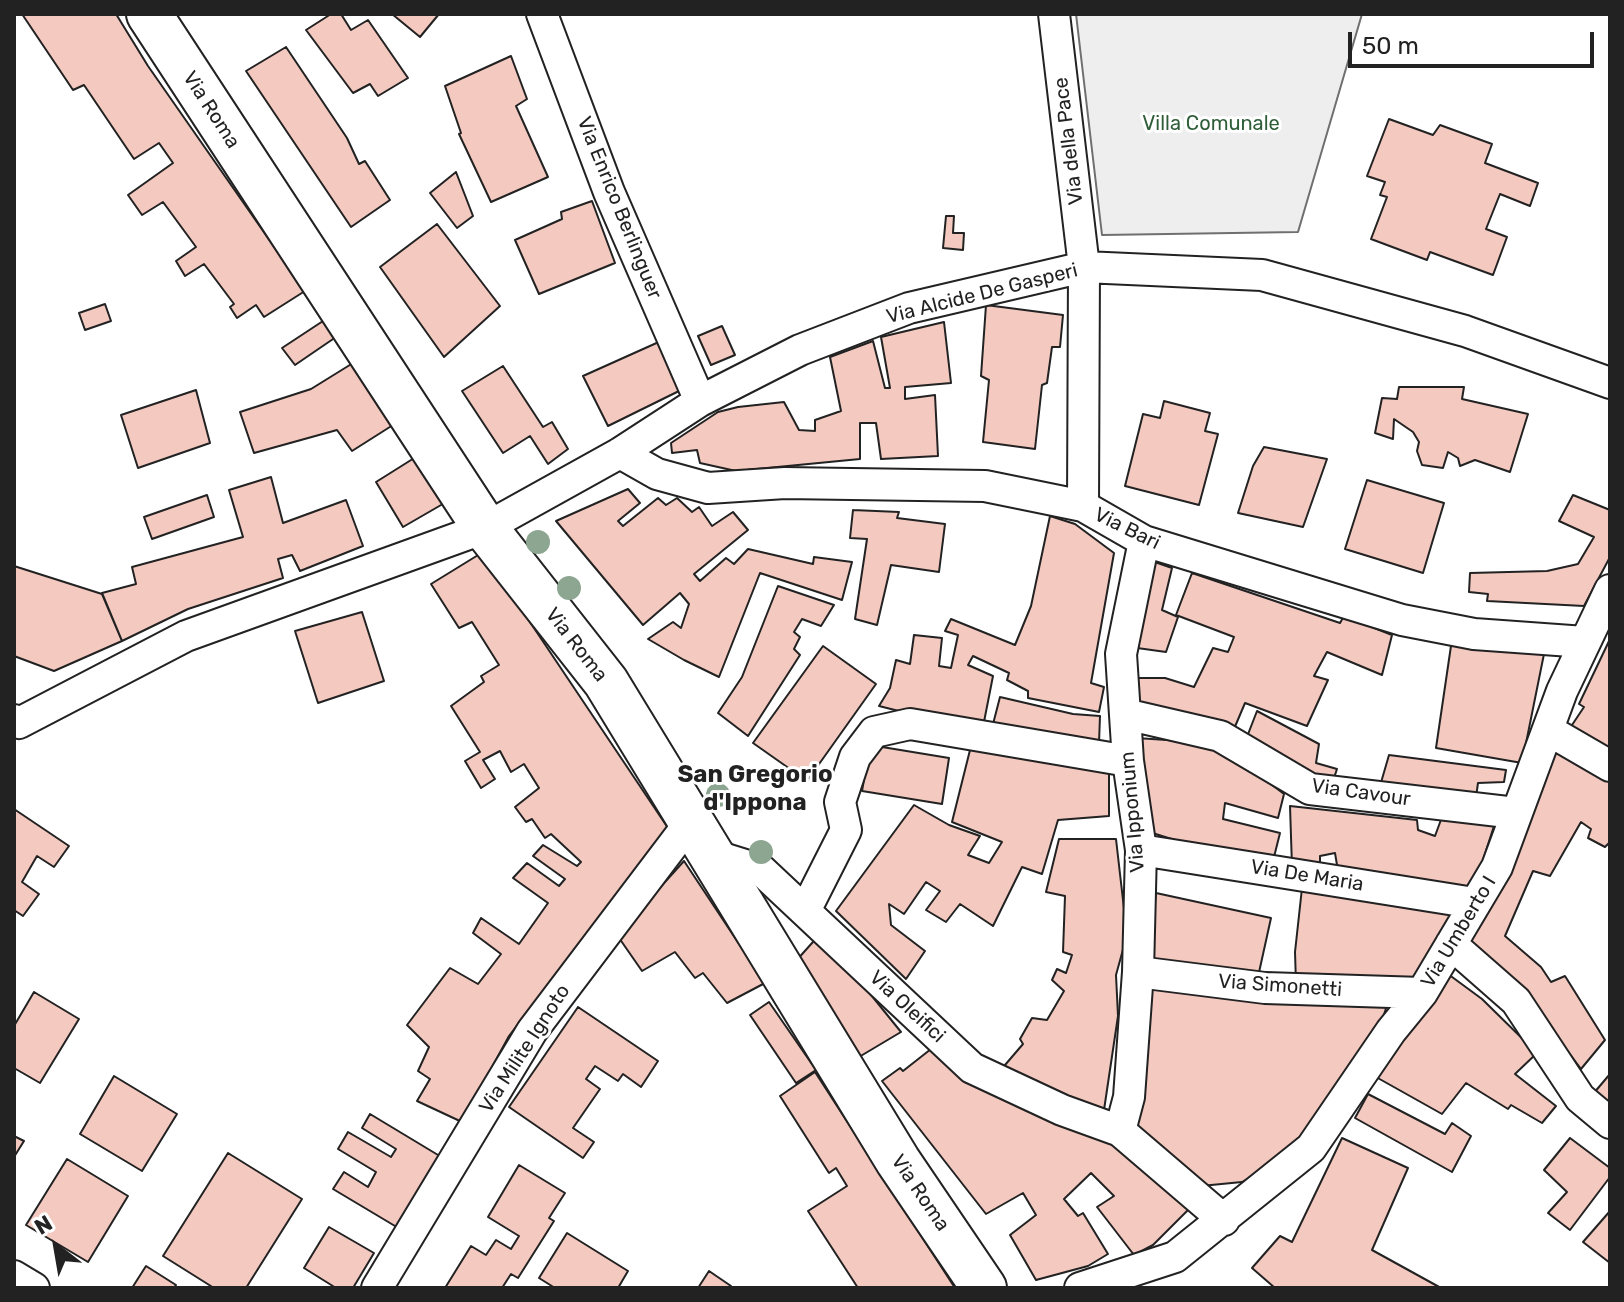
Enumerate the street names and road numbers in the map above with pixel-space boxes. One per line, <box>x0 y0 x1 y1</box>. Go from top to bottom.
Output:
street label: Via Roma <box>177 67 245 153</box>
street label: Via della Pace <box>1049 76 1089 206</box>
street label: Via Enrico Berlinguer <box>571 113 667 303</box>
street label: Via Alcide De Gasperi <box>884 259 1080 329</box>
street label: Via Bari <box>1090 503 1164 555</box>
street label: Via Roma <box>540 603 612 687</box>
street label: Via Ipponium <box>1116 750 1150 874</box>
street label: Via Cavour <box>1310 774 1412 812</box>
street label: Via De Maria <box>1249 855 1365 897</box>
street label: Via Umberto I <box>1416 872 1502 992</box>
street label: Via Oleifici <box>864 966 950 1048</box>
street label: Via Simonetti <box>1217 970 1343 1002</box>
street label: Via Milite Ignoto <box>475 980 575 1118</box>
street label: Via Roma <box>886 1150 954 1236</box>

